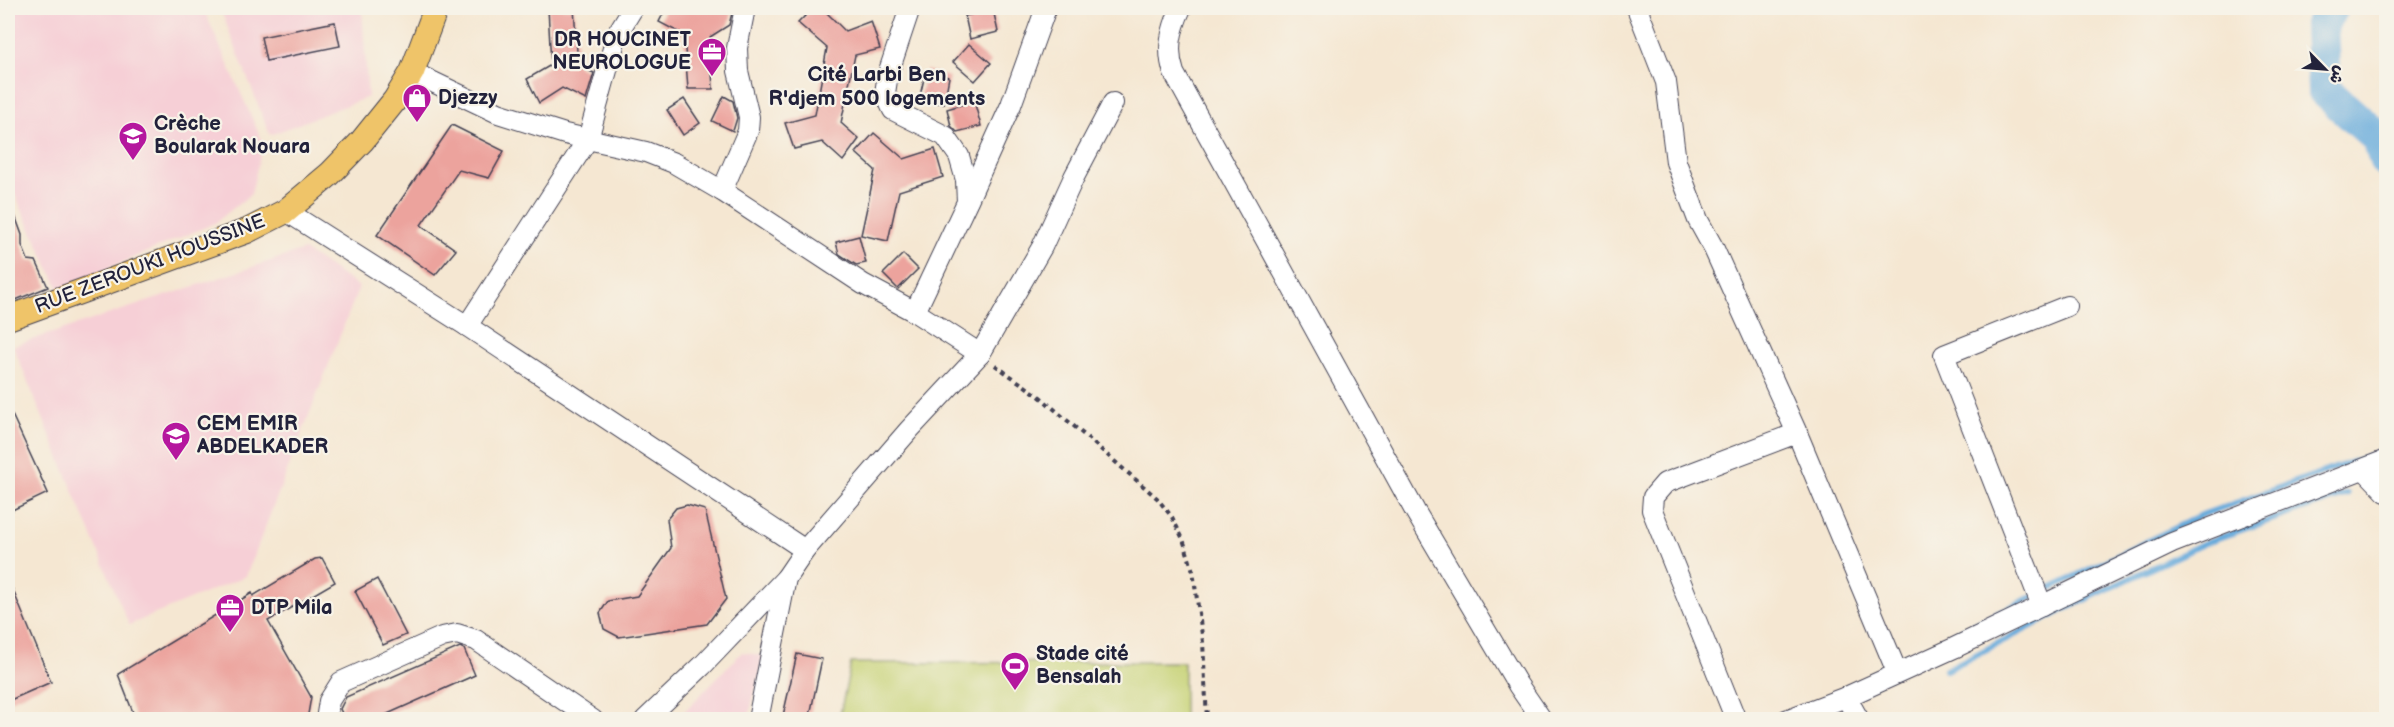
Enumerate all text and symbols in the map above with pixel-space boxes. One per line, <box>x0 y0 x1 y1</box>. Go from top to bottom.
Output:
place label: DR HOUCINET NEUROLOGUE <box>553 28 692 75</box>
office icon: DR HOUCINET NEUROLOGUE <box>696 36 728 78</box>
north arrow <box>2295 39 2355 99</box>
district label: Cité Larbi Ben R'djem 500 logements <box>769 62 985 111</box>
text: ش <box>2325 63 2350 87</box>
shop icon: Djezzy <box>401 82 433 124</box>
place label: Djezzy <box>438 86 498 110</box>
place label: Crèche Boularak Nouara <box>154 112 310 159</box>
school or university icon: Crèche Boularak Nouara <box>117 120 149 162</box>
street label: RUE ZEROUKI HOUSSINE <box>32 209 268 319</box>
place label: CEM EMIR ABDELKADER <box>196 412 328 459</box>
school or university icon: CEM EMIR ABDELKADER <box>160 420 192 462</box>
office icon: DTP Mila <box>214 592 246 634</box>
place label: DTP Mila <box>251 596 332 620</box>
place label: Stade cité Bensalah <box>1036 642 1129 689</box>
sports icon: Stade cité Bensalah <box>999 650 1031 692</box>

